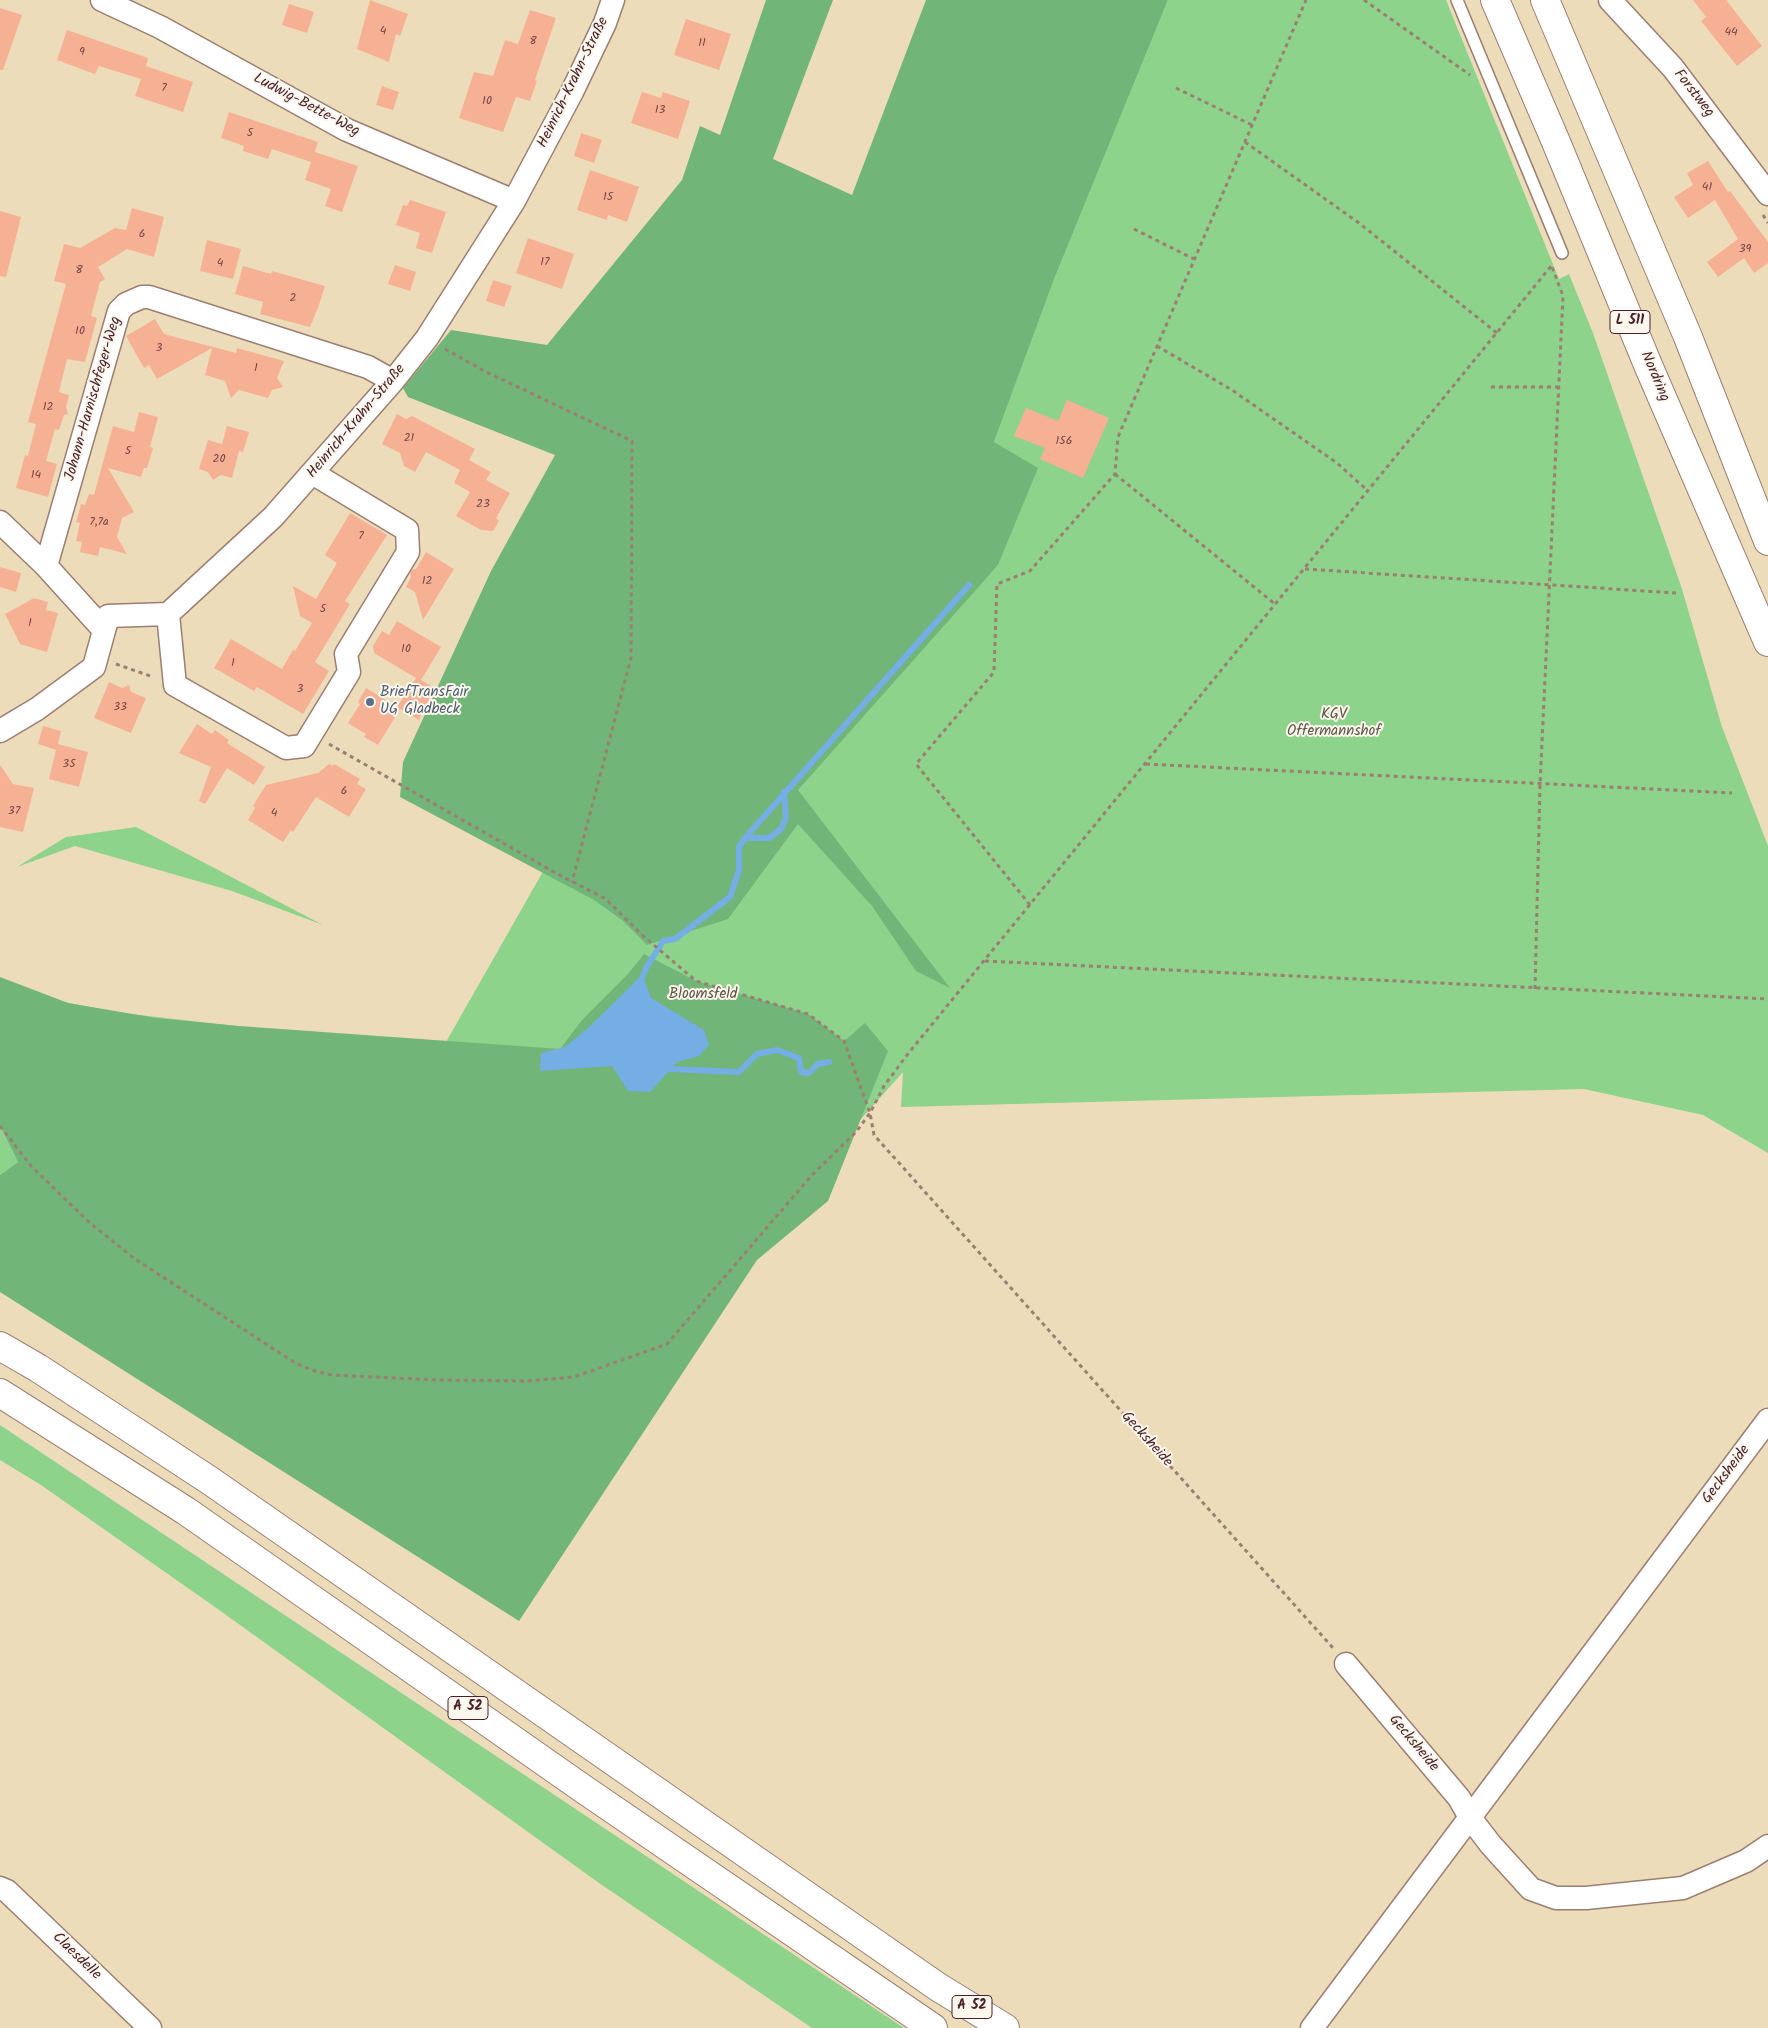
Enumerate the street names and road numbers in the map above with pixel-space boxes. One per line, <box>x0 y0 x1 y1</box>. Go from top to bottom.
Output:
street label: Heinrich-Krahn-Straße <box>534 15 614 151</box>
street label: Forstweg <box>1669 66 1717 122</box>
street label: Ludwig-Bette-Weg <box>250 70 362 142</box>
road number: L 511 <box>1610 311 1650 334</box>
street label: Johann-Harnischfeger-Weg <box>62 315 126 483</box>
street label: Nordring <box>1635 349 1673 405</box>
street label: Heinrich-Krahn-Straße <box>304 361 410 483</box>
street label: Gecksheide <box>1116 1408 1176 1472</box>
street label: Gecksheide <box>1699 1442 1755 1508</box>
road number: A 52 <box>448 1696 488 1720</box>
street label: Gecksheide <box>1384 1712 1442 1776</box>
street label: Claesdelle <box>48 1929 104 1985</box>
road number: A 52 <box>952 1995 992 2018</box>

